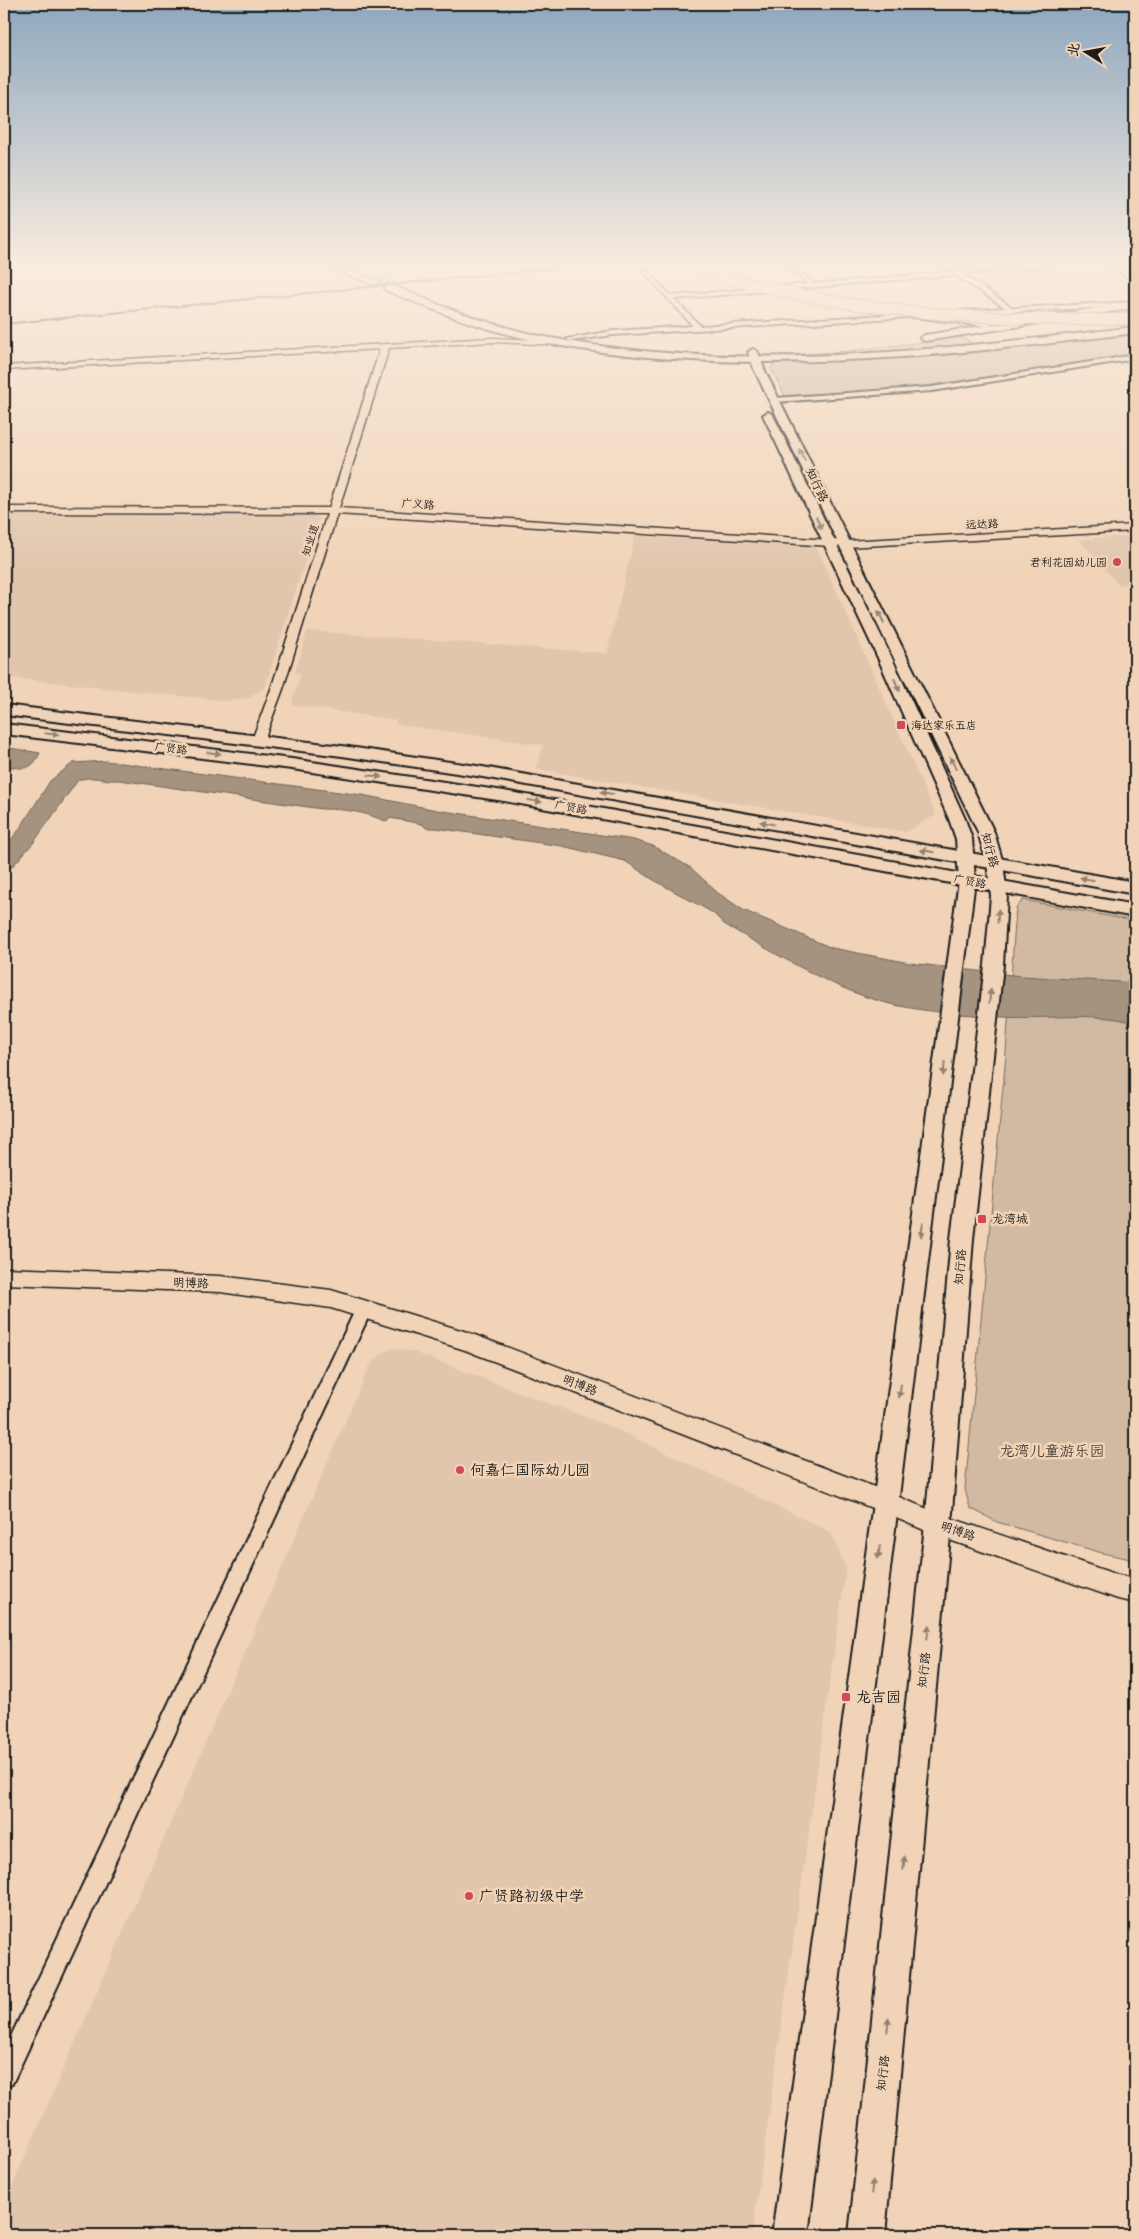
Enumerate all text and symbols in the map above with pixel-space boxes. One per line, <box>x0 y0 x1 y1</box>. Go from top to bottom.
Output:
north arrow <box>1062 28 1112 78</box>
text: 北 <box>1062 41 1086 59</box>
one-way arrow <box>798 448 806 462</box>
street label: 知行路 <box>800 465 833 506</box>
street label: 广义路 <box>401 495 435 515</box>
street label: 远达路 <box>965 515 999 535</box>
one-way arrow <box>815 516 823 530</box>
street label: 知业道 <box>298 522 324 559</box>
place label: 君利花园幼儿园 <box>1030 554 1107 572</box>
marker: 君利花园幼儿园 <box>1111 556 1123 568</box>
one-way arrow <box>877 610 885 624</box>
one-way arrow <box>893 678 901 692</box>
place label: 海达家乐五店 <box>911 717 977 735</box>
marker: 海达家乐五店 <box>895 719 907 731</box>
one-way arrow <box>45 730 61 738</box>
street label: 广贤路 <box>153 738 188 760</box>
one-way arrow <box>206 749 222 757</box>
one-way arrow <box>948 756 956 770</box>
one-way arrow <box>367 772 383 780</box>
one-way arrow <box>599 789 615 797</box>
street label: 广贤路 <box>553 796 589 820</box>
one-way arrow <box>527 798 543 806</box>
one-way arrow <box>759 818 775 826</box>
street label: 知行路 <box>976 830 1003 870</box>
one-way arrow <box>919 847 935 855</box>
street label: 广贤路 <box>952 870 988 894</box>
one-way arrow <box>1079 875 1095 883</box>
one-way arrow <box>994 908 1002 924</box>
one-way arrow <box>986 988 994 1004</box>
one-way arrow <box>940 1061 948 1077</box>
place label: 龙湾城 <box>992 1210 1028 1229</box>
marker: 龙湾城 <box>976 1213 988 1225</box>
one-way arrow <box>918 1222 926 1238</box>
street label: 知行路 <box>949 1248 972 1286</box>
street label: 明博路 <box>173 1273 209 1294</box>
street label: 明博路 <box>560 1370 600 1401</box>
one-way arrow <box>896 1383 904 1399</box>
park label: 龙湾儿童游乐园 <box>999 1440 1105 1464</box>
place label: 何嘉仁国际幼儿园 <box>470 1459 590 1483</box>
marker: 何嘉仁国际幼儿园 <box>454 1464 466 1476</box>
street label: 明博路 <box>938 1517 978 1546</box>
one-way arrow <box>874 1544 882 1560</box>
one-way arrow <box>924 1624 932 1640</box>
street label: 知行路 <box>913 1651 936 1689</box>
place label: 龙吉园 <box>856 1686 901 1710</box>
marker: 龙吉园 <box>840 1691 852 1703</box>
one-way arrow <box>900 1855 908 1871</box>
place label: 广贤路初级中学 <box>479 1885 584 1909</box>
marker: 广贤路初级中学 <box>463 1890 475 1902</box>
one-way arrow <box>884 2017 892 2033</box>
street label: 知行路 <box>872 2054 895 2092</box>
one-way arrow <box>868 2178 876 2194</box>

